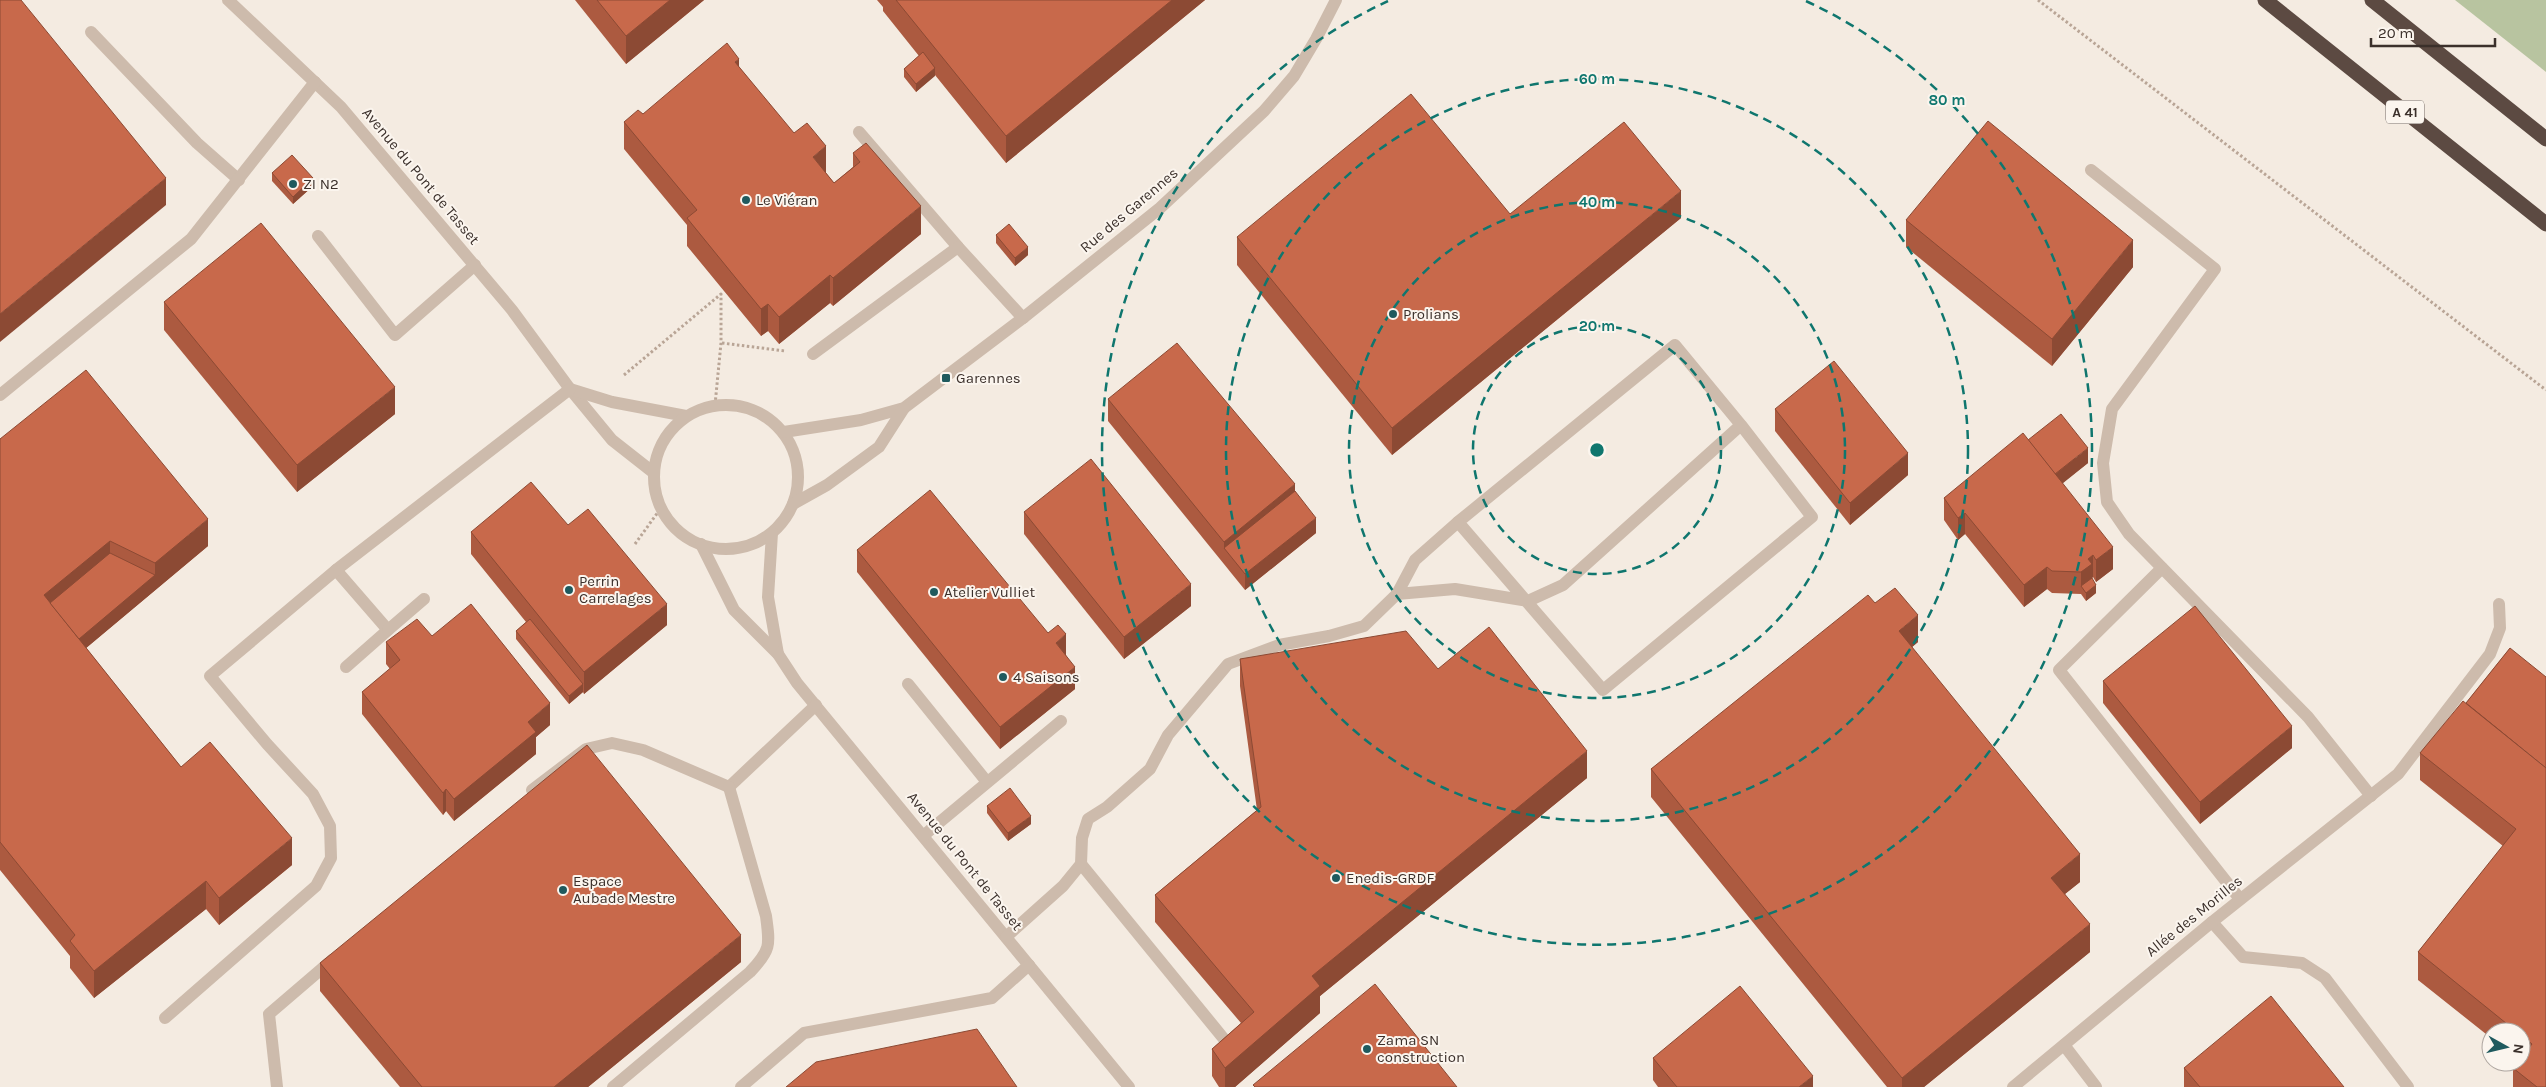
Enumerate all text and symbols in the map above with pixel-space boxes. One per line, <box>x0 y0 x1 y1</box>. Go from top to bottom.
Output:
scale bar <box>2371 15 2495 47</box>
text: 20 m <box>2378 24 2413 42</box>
text: 60 m <box>1579 70 1615 88</box>
text: 80 m <box>1928 91 1966 109</box>
road number: A 41 <box>2386 100 2424 124</box>
street label: Avenue du Pont de Tasset <box>359 104 484 248</box>
street label: Rue des Garennes <box>1076 164 1182 256</box>
place label: ZI N2 <box>303 175 339 193</box>
marker: ZI N2 <box>287 178 299 190</box>
place label: Le Viéran <box>756 191 818 209</box>
text: 40 m <box>1579 193 1615 211</box>
marker: Le Viéran <box>740 194 752 206</box>
place label: Prolians <box>1403 305 1459 323</box>
marker: Prolians <box>1387 308 1399 320</box>
text: 20 m <box>1579 317 1615 335</box>
place label: Garennes <box>956 369 1021 387</box>
marker: Garennes <box>940 372 952 384</box>
centre of rings <box>1588 441 1606 459</box>
place label: Perrin Carrelages <box>579 572 652 607</box>
place label: Atelier Vulliet <box>944 583 1035 601</box>
marker: Perrin Carrelages <box>563 584 575 596</box>
marker: Atelier Vulliet <box>928 586 940 598</box>
place label: 4 Saisons <box>1013 668 1080 686</box>
marker: 4 Saisons <box>997 671 1009 683</box>
street label: Avenue du Pont de Tasset <box>904 788 1027 934</box>
place label: Enedis-GRDF <box>1346 869 1434 887</box>
place label: Espace Aubade Mestre <box>573 872 675 907</box>
marker: Enedis-GRDF <box>1330 872 1342 884</box>
street label: Allée des Morilles <box>2142 872 2246 960</box>
marker: Espace Aubade Mestre <box>557 884 569 896</box>
north arrow <box>2481 1022 2531 1072</box>
place label: Zama SN construction <box>1377 1031 1465 1066</box>
marker: Zama SN construction <box>1361 1043 1373 1055</box>
text: N <box>2509 1043 2527 1055</box>

